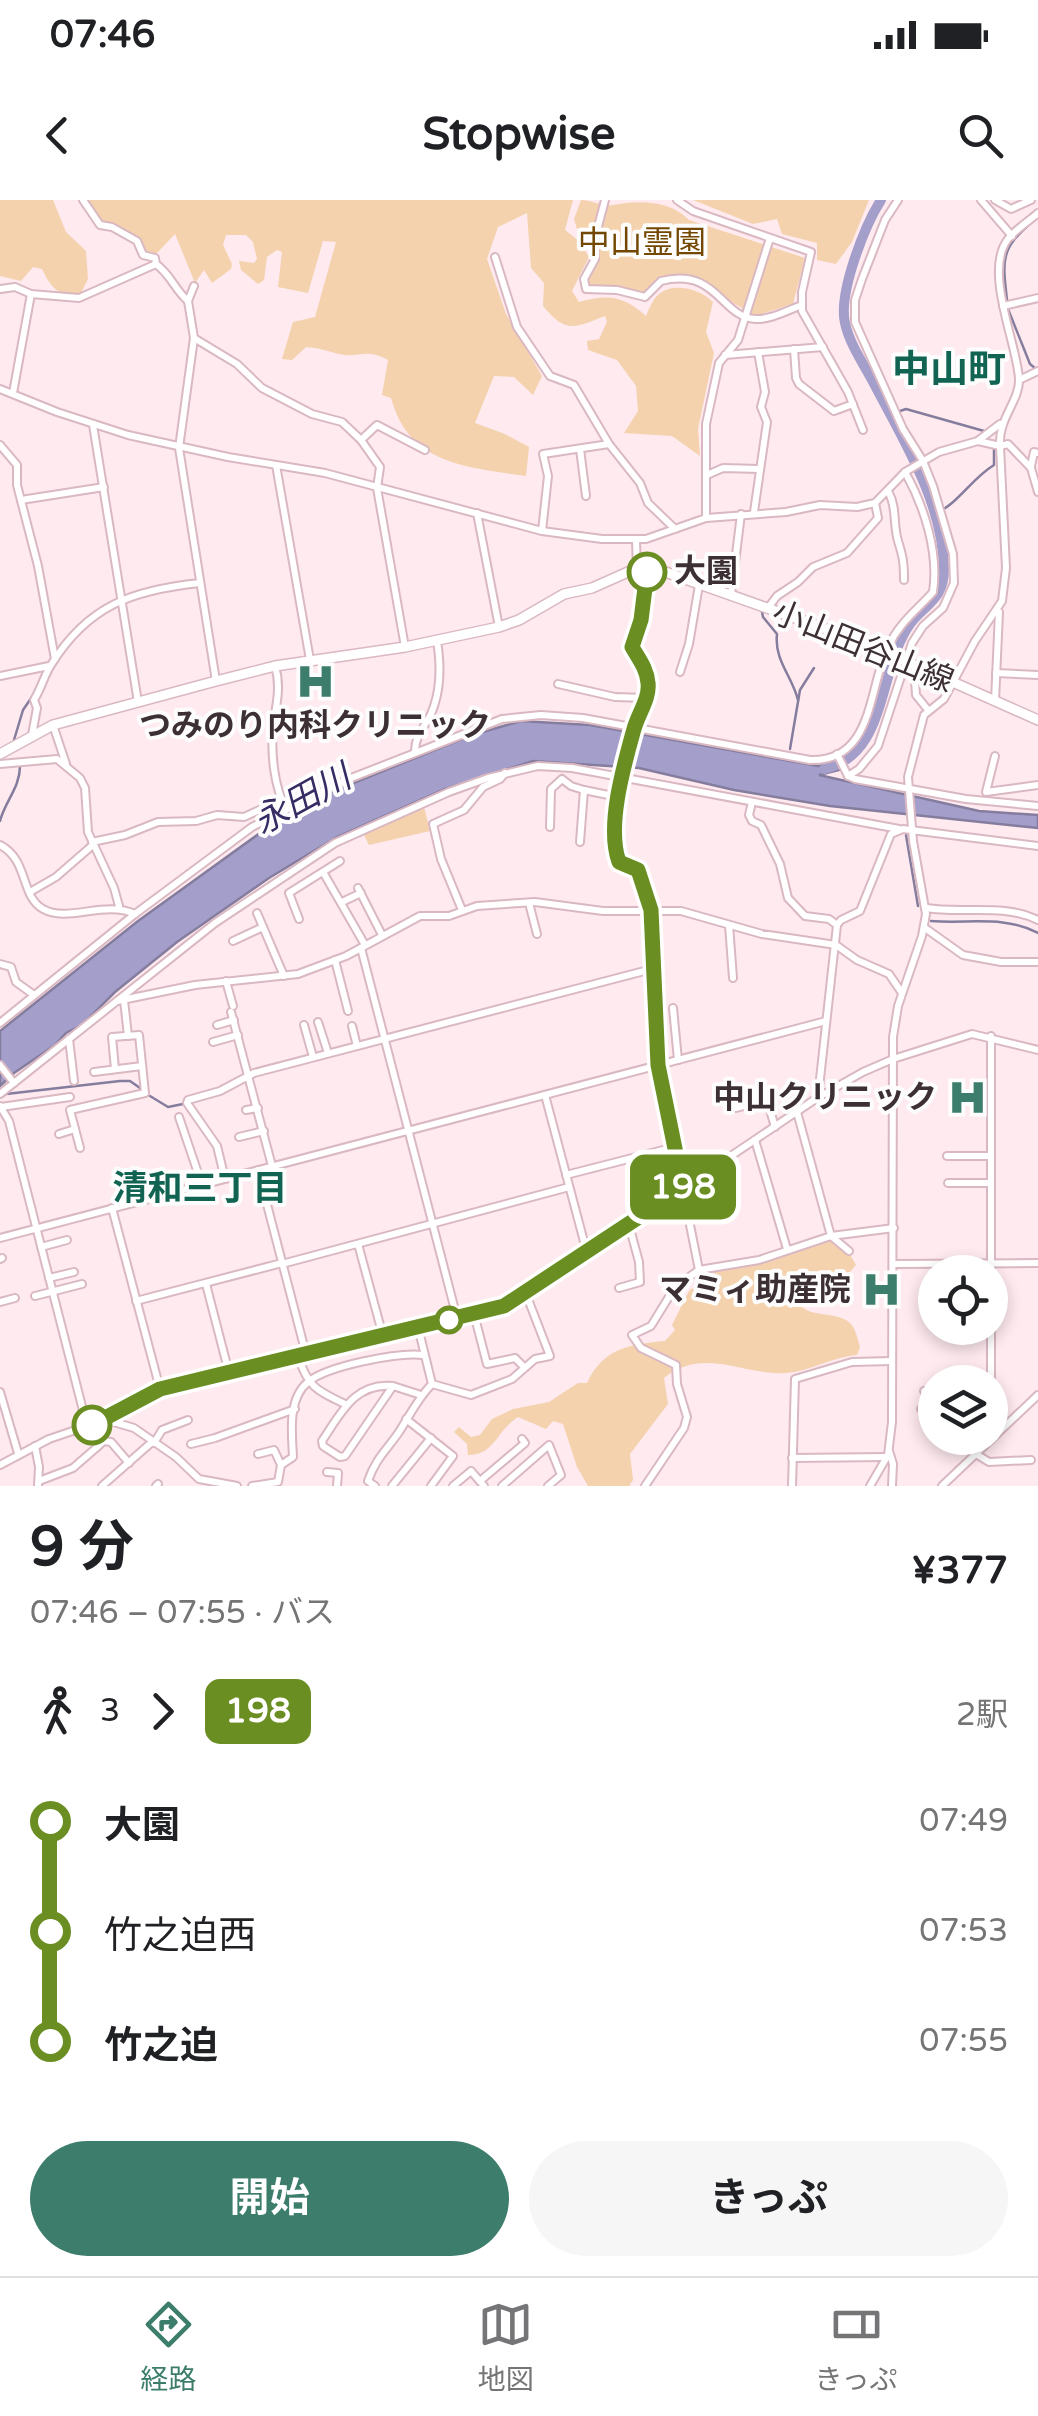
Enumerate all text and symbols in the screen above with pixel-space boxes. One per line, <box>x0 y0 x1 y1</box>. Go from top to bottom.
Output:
text: 07:46 <box>50 12 155 58</box>
icon: back <box>30 108 85 163</box>
text: Stopwise <box>423 108 615 162</box>
icon: search <box>953 108 1008 163</box>
park label: 中山霊園 <box>578 224 706 262</box>
district label: 中山町 <box>892 347 1006 393</box>
marker: 大園 <box>628 553 666 591</box>
place label: 大園 <box>674 553 738 591</box>
street label: 小山田谷山線 <box>767 593 959 701</box>
hospital icon: つみのり内科クリニック <box>294 660 336 702</box>
place label: つみのり内科クリニック <box>139 707 491 745</box>
water label: 永田川 <box>246 754 362 844</box>
hospital icon: 中山クリニック <box>946 1077 988 1119</box>
place label: 中山クリニック <box>713 1079 937 1117</box>
line badge: 198 <box>626 1154 740 1220</box>
text: 198 <box>650 1166 716 1208</box>
district label: 清和三丁目 <box>112 1168 288 1210</box>
map controls <box>918 1255 1008 1455</box>
button: locate <box>918 1255 1008 1345</box>
hospital icon: マミィ助産院 <box>860 1269 902 1311</box>
place label: マミィ助産院 <box>659 1271 851 1309</box>
unlabelled marker <box>436 1307 462 1333</box>
button: layers <box>918 1365 1008 1455</box>
unlabelled marker <box>73 1406 111 1444</box>
text: 9 分 <box>30 1515 134 1581</box>
text: ¥377 <box>911 1548 1008 1594</box>
text: 07:46 – 07:55 · バス <box>30 1594 335 1632</box>
icon: walk <box>30 1684 85 1739</box>
icon: forward <box>135 1684 190 1739</box>
text: 198 <box>225 1690 291 1732</box>
text: 3 <box>100 1692 120 1730</box>
text: 2駅 <box>956 1696 1008 1734</box>
text: 07:49 <box>919 1802 1008 1840</box>
text: 大園 <box>104 1803 180 1849</box>
text: 07:53 <box>919 1912 1008 1950</box>
text: 竹之迫西 <box>104 1913 256 1959</box>
text: 07:55 <box>919 2022 1008 2060</box>
text: 竹之迫 <box>104 2023 218 2069</box>
button: 開始 <box>30 2141 509 2256</box>
button: きっぷ <box>529 2141 1008 2256</box>
tab: 経路 <box>141 2297 197 2397</box>
tab: 地図 <box>478 2297 534 2397</box>
tab: きっぷ <box>815 2297 897 2397</box>

